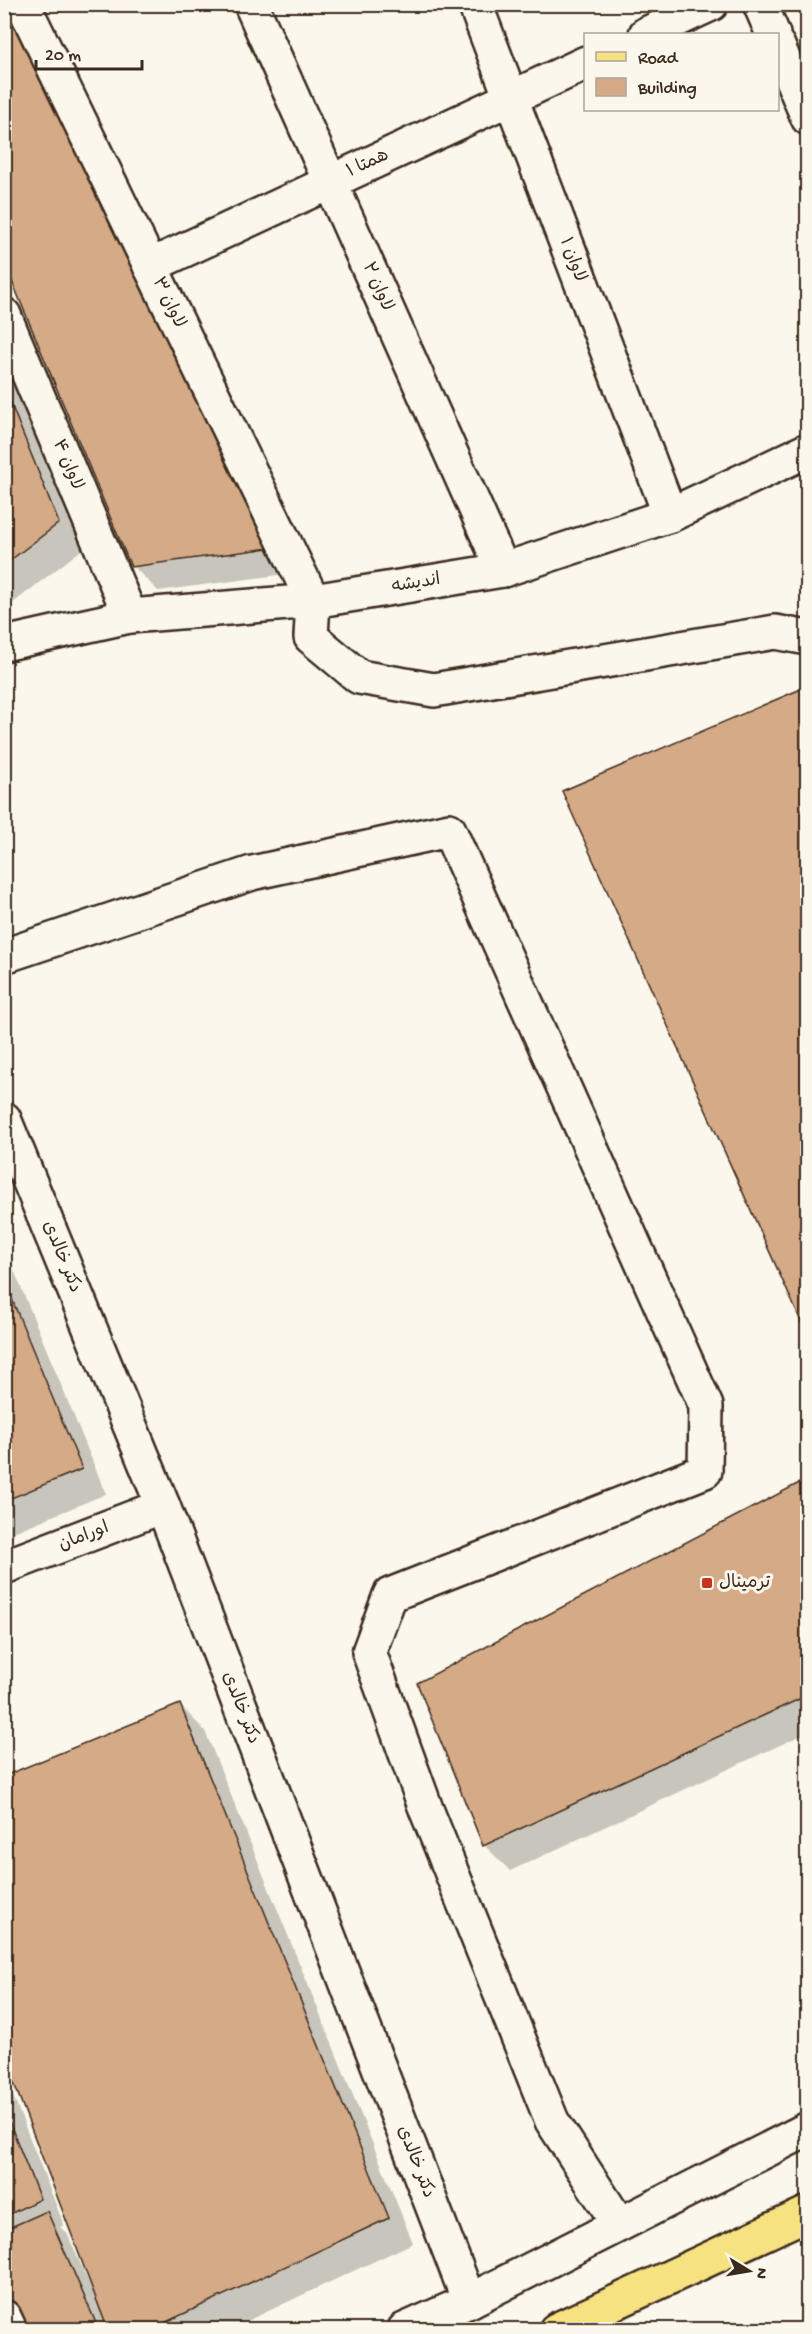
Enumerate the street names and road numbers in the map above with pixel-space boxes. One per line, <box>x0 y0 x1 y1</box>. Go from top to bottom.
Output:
street label: همتا ۱ <box>344 145 392 183</box>
street label: لاوان ۱ <box>554 235 590 285</box>
street label: لاوان ۲ <box>357 259 397 315</box>
street label: لاوان ۳ <box>147 274 189 332</box>
street label: لاوان ۴ <box>47 437 87 493</box>
street label: اندیشه <box>390 570 442 598</box>
street label: دکتر خالدی <box>37 1218 85 1296</box>
street label: اورامان <box>56 1518 112 1556</box>
street label: دکتر خالدی <box>217 1669 263 1747</box>
street label: دکتر خالدی <box>392 2123 438 2201</box>

